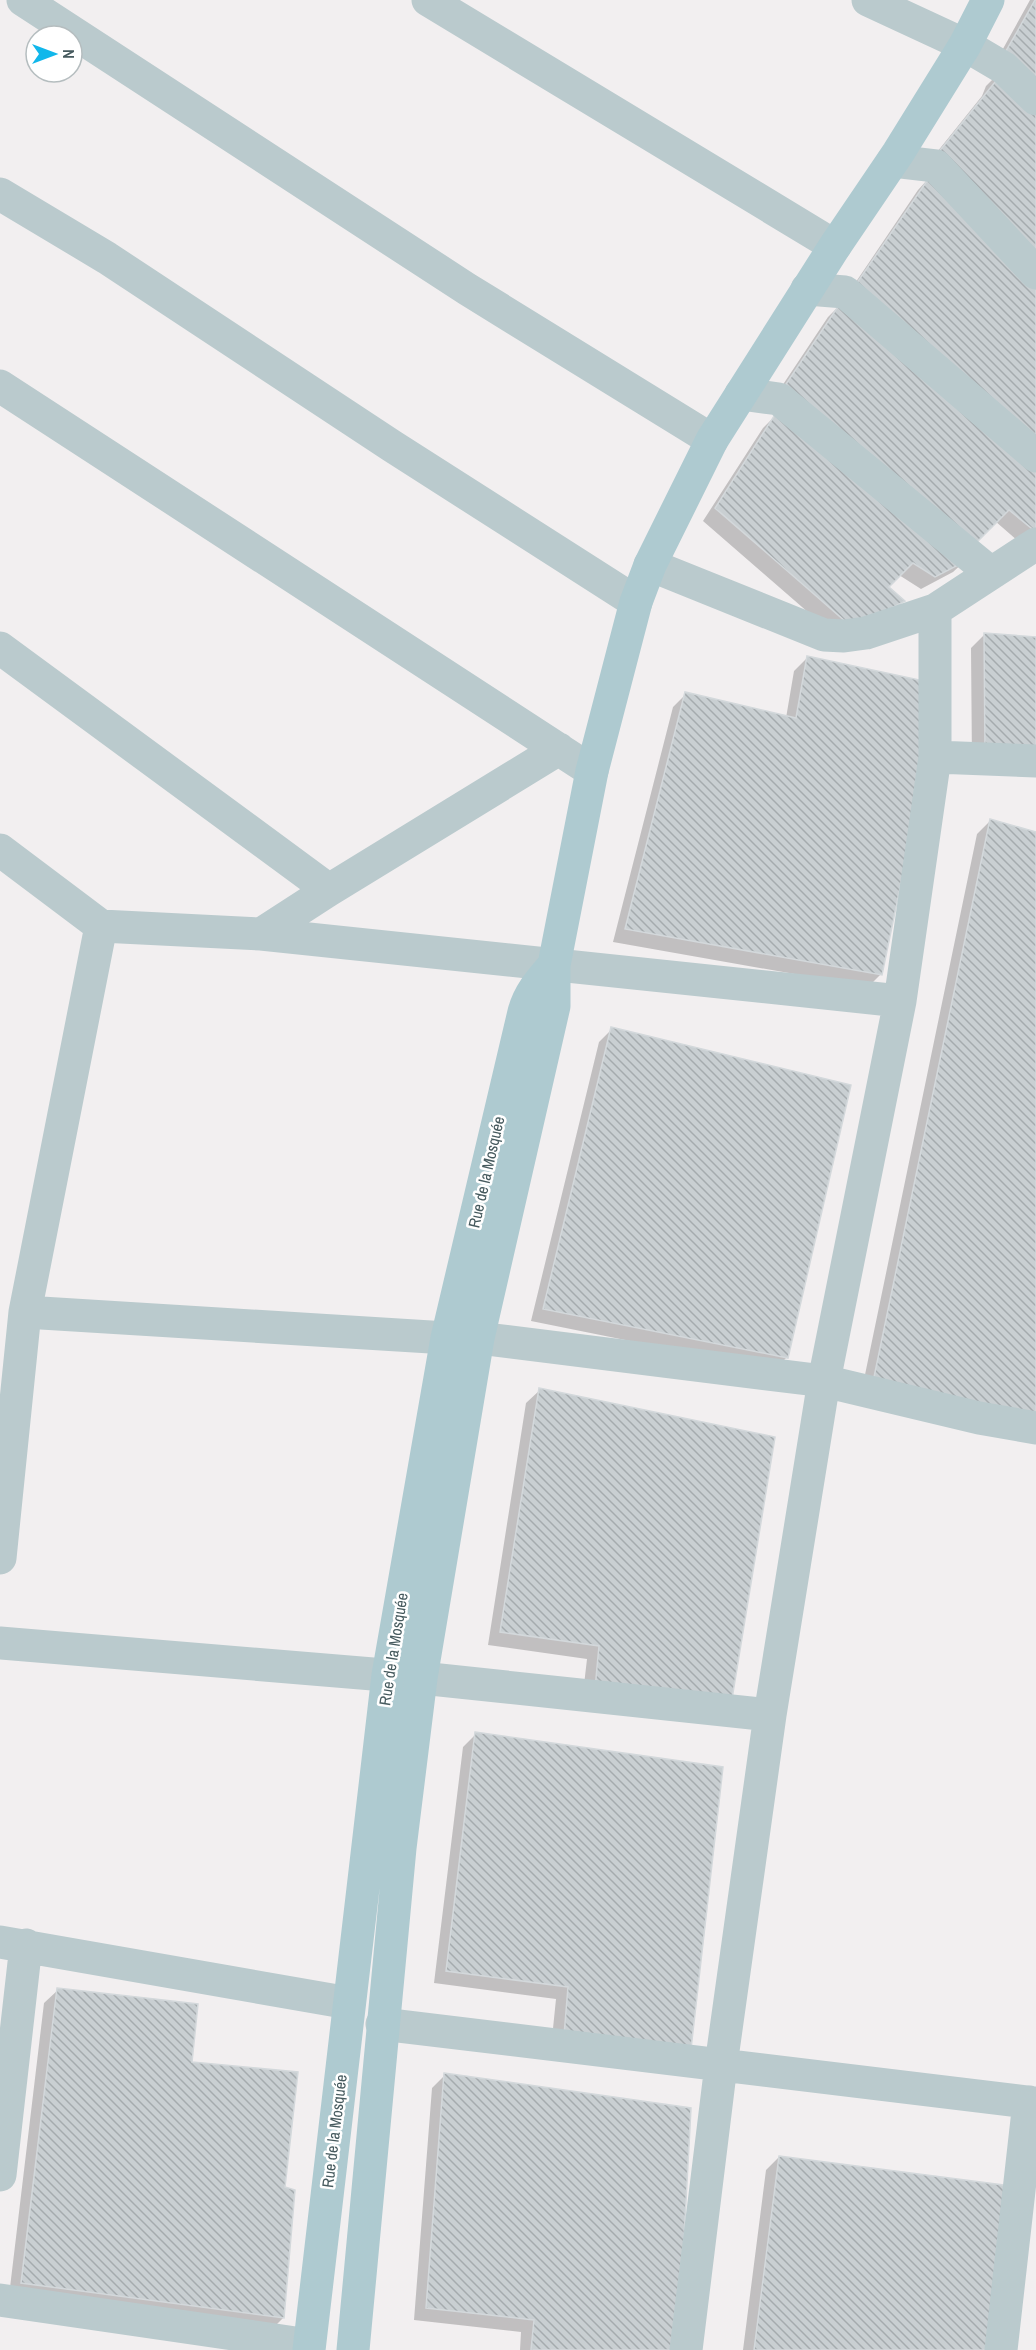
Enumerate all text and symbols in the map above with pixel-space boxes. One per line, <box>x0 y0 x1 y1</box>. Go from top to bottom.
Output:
north arrow <box>24 24 84 84</box>
text: N <box>58 49 80 59</box>
street label: Rue de la Mosquée <box>462 1114 510 1230</box>
street label: Rue de la Mosquée <box>373 1591 413 1707</box>
street label: Rue de la Mosquée <box>316 2073 352 2189</box>

